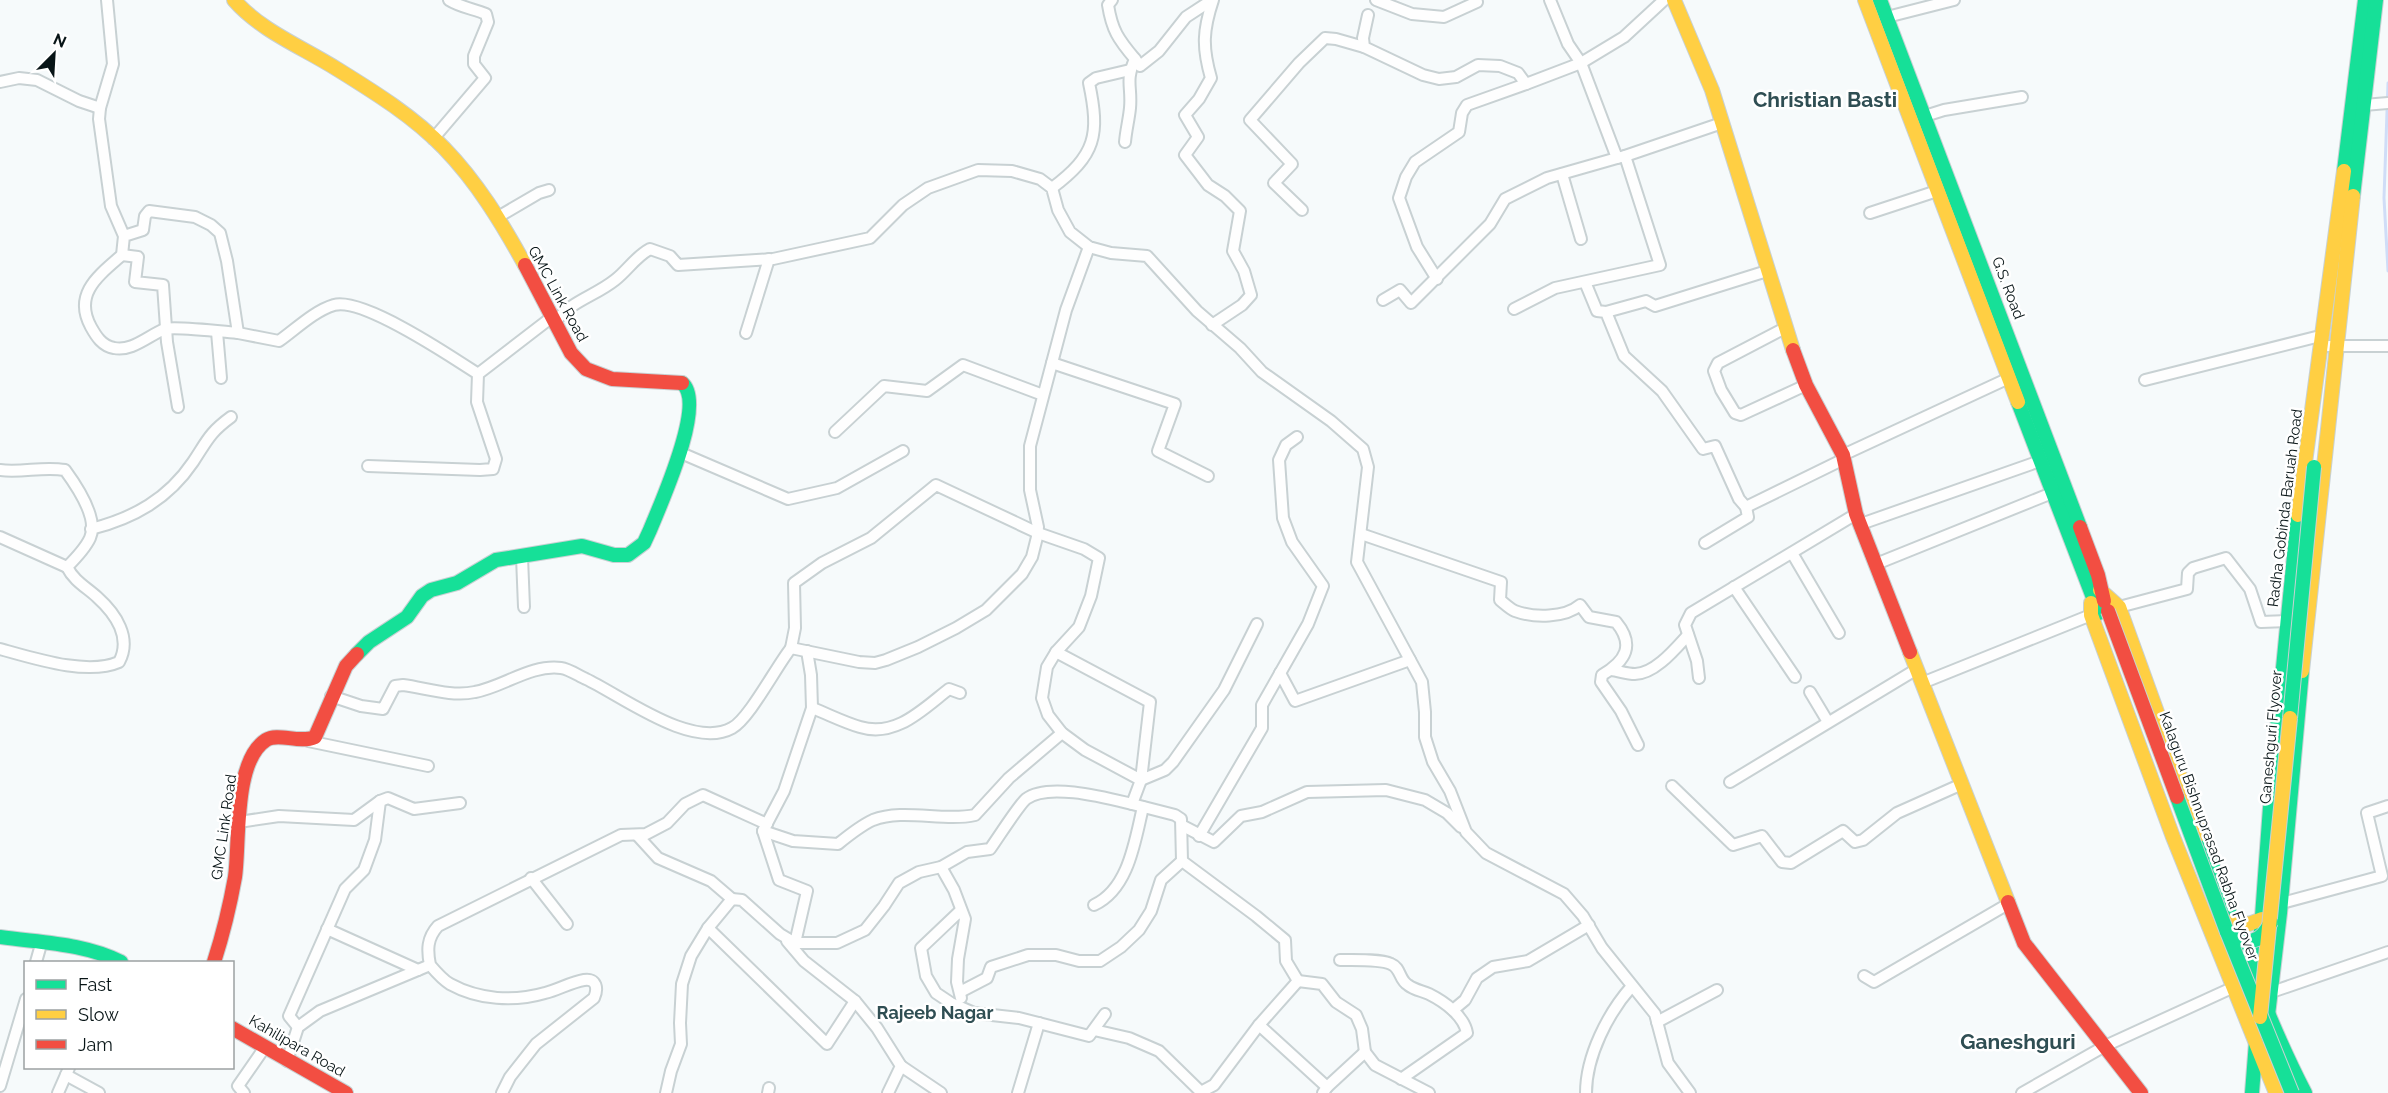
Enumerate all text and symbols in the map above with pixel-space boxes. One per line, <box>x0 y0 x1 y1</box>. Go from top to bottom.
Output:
north arrow <box>24 24 84 84</box>
text: N <box>50 30 69 52</box>
district label: Christian Basti <box>1753 87 1897 112</box>
street label: GMC Link Road <box>524 243 592 345</box>
street label: G.S. Road <box>1988 254 2028 322</box>
street label: Radha Gobinda Baruah Road <box>2264 408 2306 608</box>
street label: Ganeshguri Flyover <box>2256 669 2286 805</box>
street label: Kalaguru Bishnuprasad Rabha Flyover <box>2156 709 2263 963</box>
street label: GMC Link Road <box>208 773 240 881</box>
legend <box>24 961 234 1069</box>
text: Fast <box>78 974 112 995</box>
district label: Rajeeb Nagar <box>877 1002 993 1023</box>
text: Slow <box>78 1004 119 1025</box>
street label: Kahilipara Road <box>246 1011 348 1081</box>
district label: Ganeshguri <box>1960 1029 2076 1054</box>
text: Jam <box>78 1034 113 1055</box>

